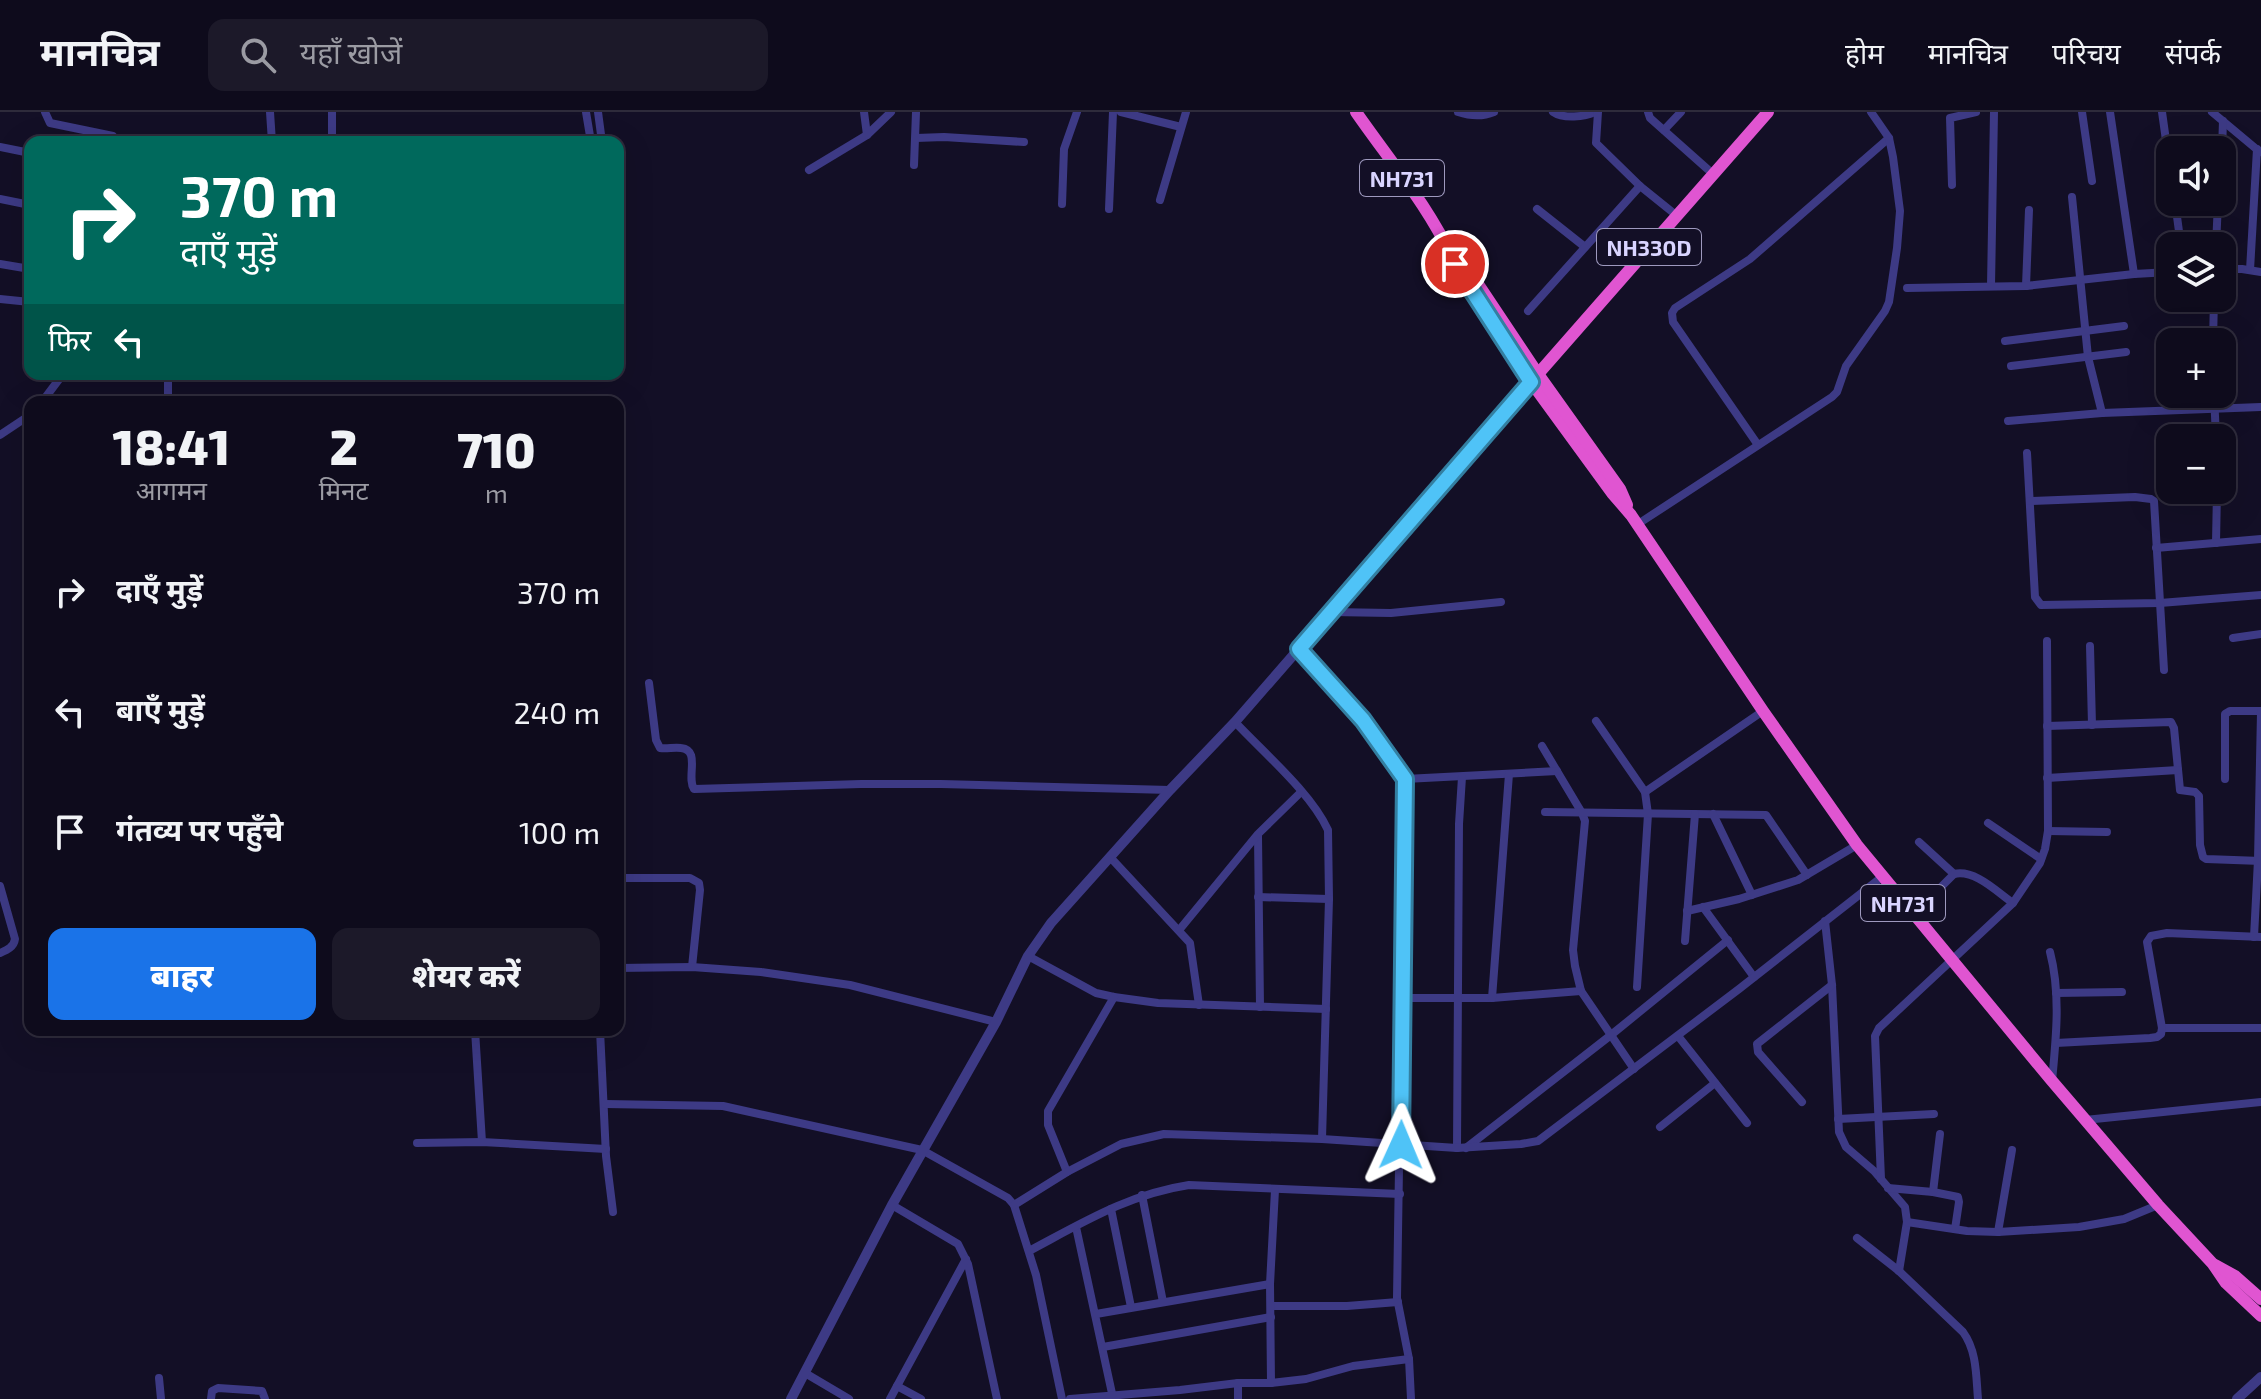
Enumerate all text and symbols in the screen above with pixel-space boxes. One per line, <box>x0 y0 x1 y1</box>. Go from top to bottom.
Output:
search box <box>208 19 768 91</box>
text: मानचित्र <box>40 28 160 74</box>
icon: search <box>236 33 280 77</box>
text: यहाँ खोजें <box>300 34 402 70</box>
text: होम <box>1845 36 1884 70</box>
text: मानचित्र <box>1928 36 2008 70</box>
text: परिचय <box>2052 36 2121 70</box>
text: संपर्क <box>2165 36 2221 70</box>
map controls <box>2156 136 2236 504</box>
button: sound <box>2156 136 2236 216</box>
road number: NH731 <box>1360 160 1444 196</box>
text: 370 m <box>180 161 338 228</box>
icon: right <box>48 168 152 272</box>
text: दाएँ मुड़ें <box>180 229 277 272</box>
road number: NH330D <box>1597 229 1701 265</box>
pin <box>1421 230 1489 298</box>
button: layers <box>2156 232 2236 312</box>
icon: arrive <box>1433 242 1477 286</box>
icon: left <box>107 320 151 364</box>
text: फिर <box>48 321 91 357</box>
button: + <box>2156 328 2236 408</box>
text: 18:41 <box>113 417 230 475</box>
text: 2 <box>329 417 358 475</box>
text: 710 <box>457 420 535 478</box>
button: − <box>2156 424 2236 504</box>
text: आगमन <box>136 474 207 505</box>
text: मिनट <box>319 474 369 505</box>
text: m <box>485 477 508 508</box>
icon: right <box>48 570 92 614</box>
text: दाएँ मुड़ें <box>116 571 203 607</box>
text: 370 m <box>517 574 600 610</box>
icon: left <box>48 690 92 734</box>
text: बाएँ मुड़ें <box>116 691 205 727</box>
text: 240 m <box>514 694 600 730</box>
icon: arrive <box>48 810 92 854</box>
text: गंतव्य पर पहुँचे <box>116 811 283 847</box>
text: 100 m <box>519 814 600 850</box>
road number: NH731 <box>1861 885 1945 921</box>
button: बाहर <box>48 928 316 1020</box>
button: शेयर करें <box>332 928 600 1020</box>
position arrow <box>1359 1103 1443 1187</box>

